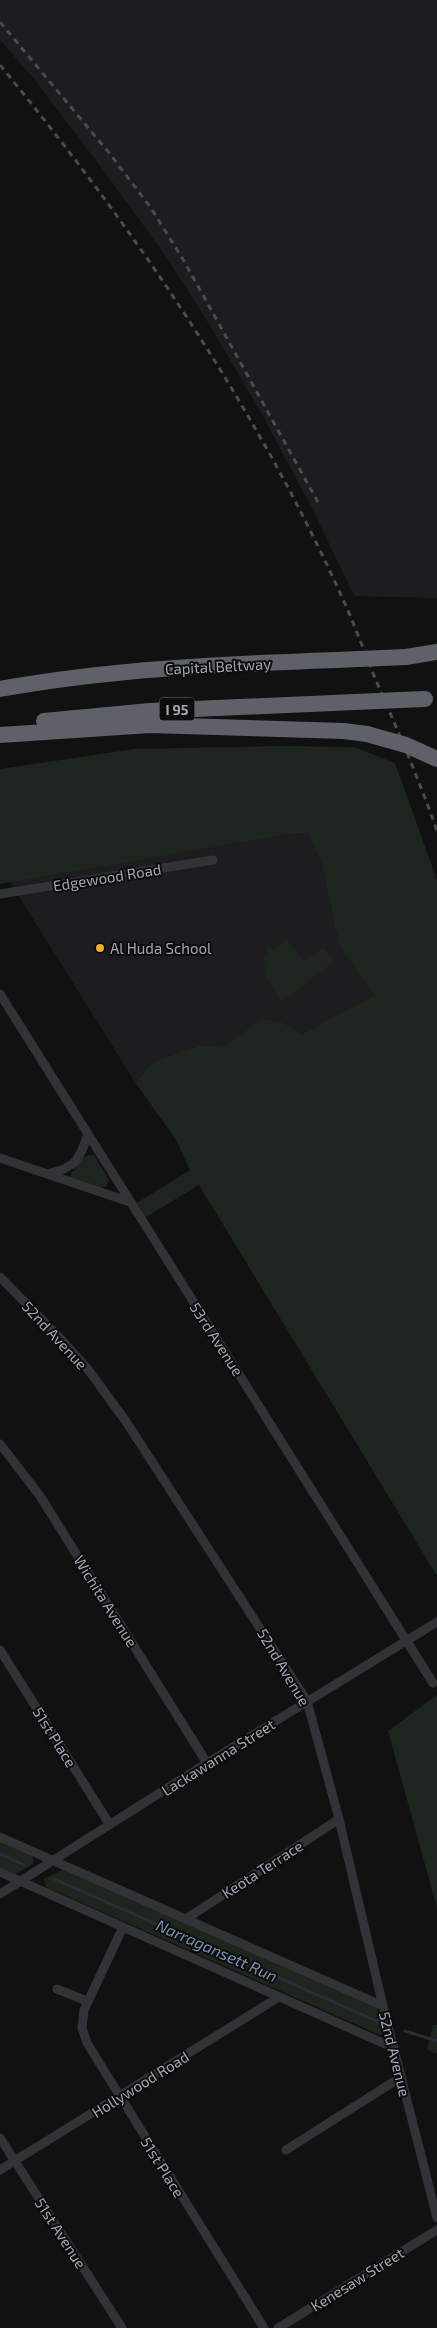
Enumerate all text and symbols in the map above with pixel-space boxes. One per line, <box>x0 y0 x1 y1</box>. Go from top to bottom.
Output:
street label: Capital Beltway <box>164 654 272 678</box>
road number: I 95 <box>160 698 194 721</box>
street label: Edgewood Road <box>52 860 162 894</box>
place label: Al Huda School <box>110 939 212 957</box>
marker: Al Huda School <box>94 942 106 954</box>
street label: 52nd Avenue <box>19 1297 91 1373</box>
street label: 53rd Avenue <box>187 1299 247 1379</box>
street label: Wichita Avenue <box>71 1552 141 1650</box>
street label: 52nd Avenue <box>254 1625 314 1709</box>
street label: 51st Place <box>29 1704 81 1770</box>
street label: Lackawanna Street <box>158 1715 278 1799</box>
street label: Keota Terrace <box>218 1836 306 1902</box>
water label: Narragansett Run <box>154 1915 280 1985</box>
street label: 52nd Avenue <box>376 2010 414 2098</box>
street label: Hollywood Road <box>88 2047 192 2121</box>
street label: 51st Place <box>137 2134 189 2200</box>
street label: 51st Avenue <box>32 2194 90 2272</box>
street label: Kenesaw Street <box>307 2243 407 2315</box>

